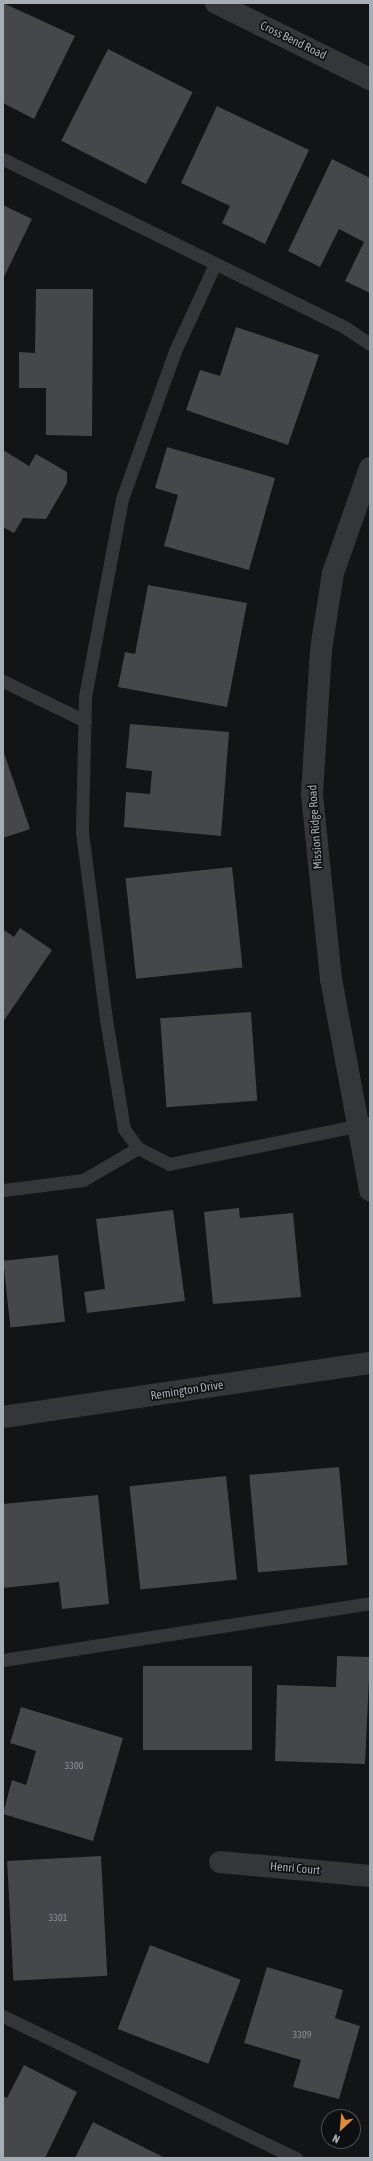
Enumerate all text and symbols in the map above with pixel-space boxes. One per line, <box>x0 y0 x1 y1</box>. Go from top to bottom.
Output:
street label: Cross Bend Road <box>258 19 328 63</box>
street label: Mission Ridge Road <box>306 784 326 870</box>
street label: Remington Drive <box>150 1378 224 1404</box>
house number: 3300 <box>65 1760 83 1772</box>
street label: Henri Court <box>270 1860 320 1878</box>
house number: 3301 <box>49 1912 67 1924</box>
house number: 3309 <box>293 2029 311 2041</box>
north arrow <box>321 2109 361 2149</box>
text: N <box>331 2132 342 2146</box>

